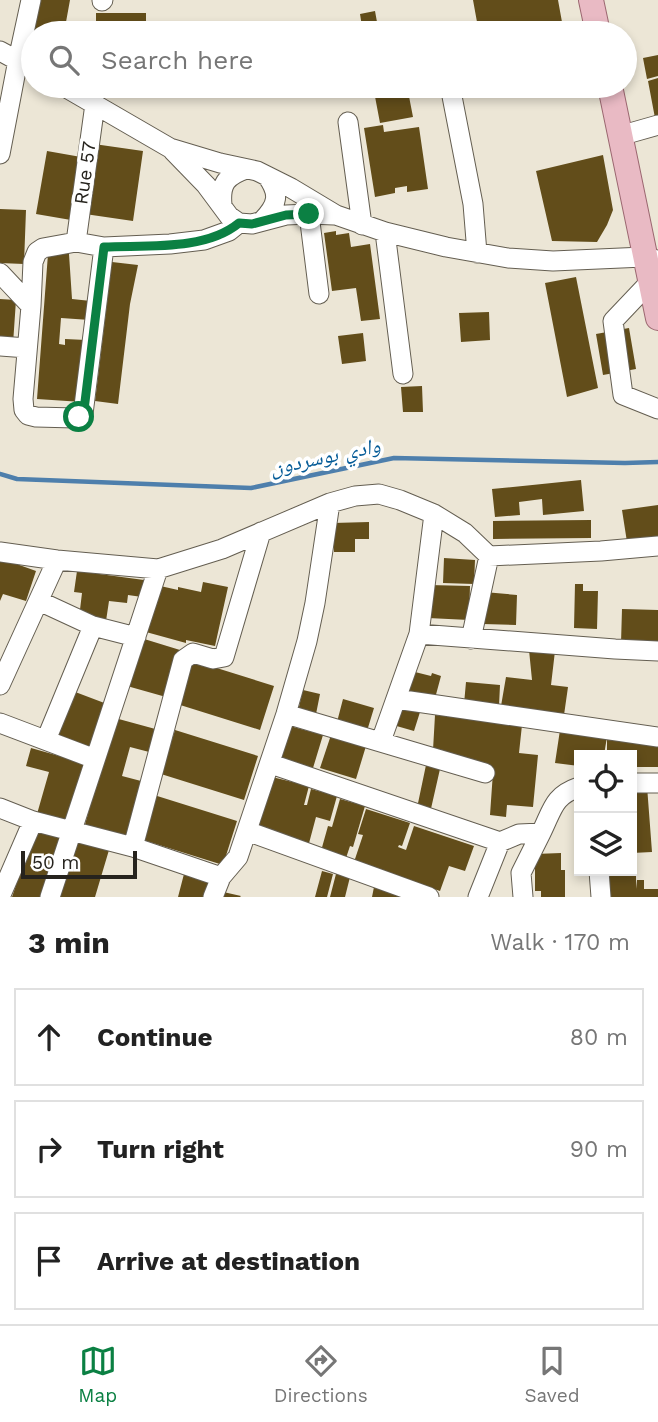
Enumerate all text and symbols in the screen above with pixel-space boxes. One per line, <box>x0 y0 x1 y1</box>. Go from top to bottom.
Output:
search box <box>21 21 637 98</box>
icon: search <box>45 41 83 79</box>
text: Search here <box>101 45 253 75</box>
street label: Rue 57 <box>69 140 101 206</box>
route end <box>293 198 324 229</box>
route start <box>63 401 94 432</box>
water label: وادي بوسردون <box>267 432 384 484</box>
map controls <box>574 750 637 876</box>
button: locate <box>574 750 637 813</box>
button: layers <box>574 813 637 876</box>
scale bar <box>21 848 136 880</box>
text: 50 m <box>32 851 79 874</box>
text: 3 min <box>28 925 110 960</box>
text: Walk · 170 m <box>490 929 630 956</box>
icon: ahead <box>30 1018 68 1056</box>
text: Continue <box>97 1022 213 1052</box>
text: 80 m <box>570 1024 628 1051</box>
icon: right <box>30 1130 68 1168</box>
text: Turn right <box>97 1134 224 1164</box>
text: 90 m <box>570 1136 628 1163</box>
icon: arrive <box>30 1242 68 1280</box>
text: Arrive at destination <box>97 1246 360 1276</box>
tab: Map <box>78 1342 117 1407</box>
tab: Directions <box>274 1342 368 1407</box>
tab: Saved <box>524 1342 580 1407</box>

